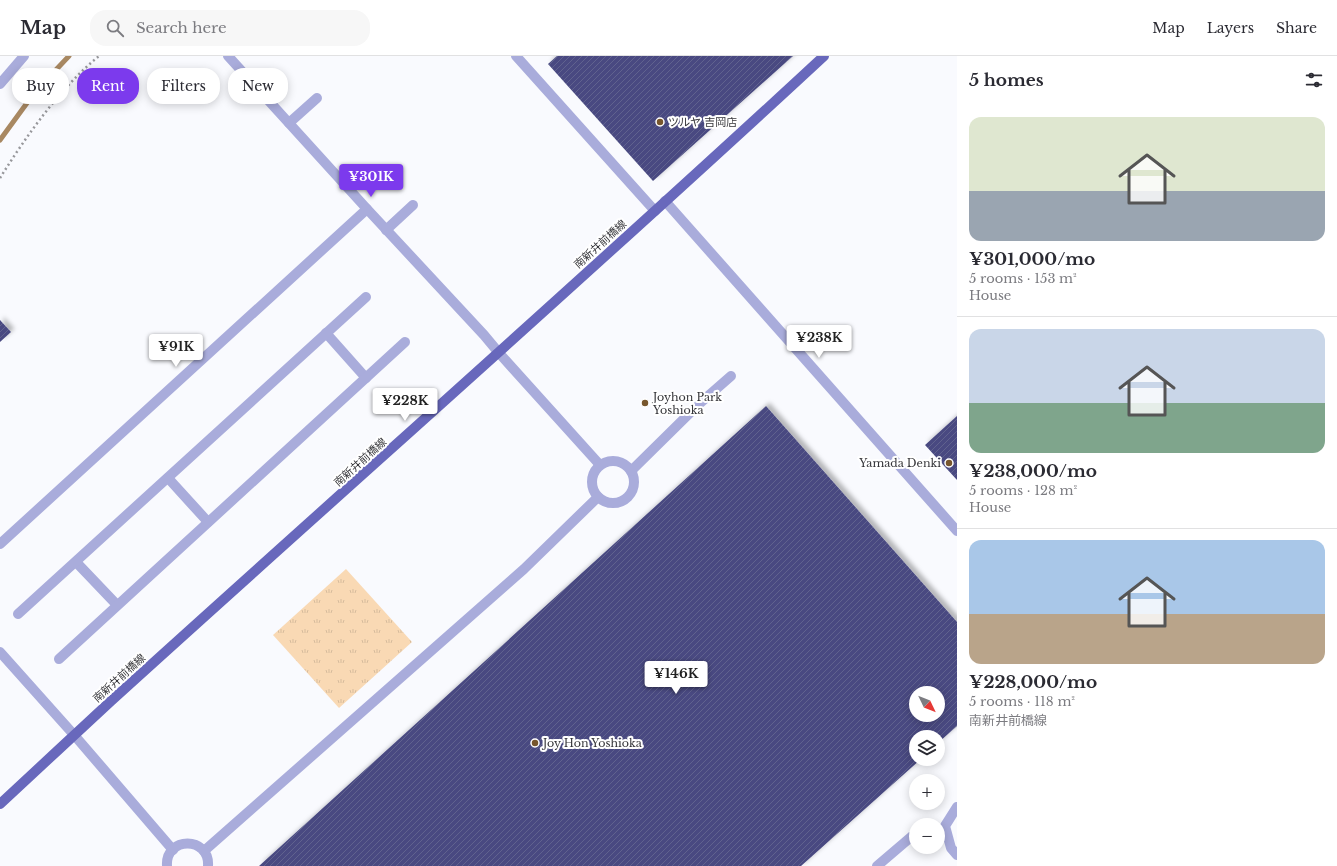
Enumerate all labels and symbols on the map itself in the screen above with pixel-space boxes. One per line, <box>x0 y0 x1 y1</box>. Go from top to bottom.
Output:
place label: ツルヤ 吉岡店 <box>668 115 737 129</box>
marker: ツルヤ 吉岡店 <box>655 117 665 127</box>
pin: ¥301K <box>343 164 399 198</box>
street label: 南新井前橋線 <box>571 217 629 271</box>
pin: ¥238K <box>791 325 847 359</box>
pin: ¥91K <box>152 334 200 368</box>
pin: ¥228K <box>377 388 433 422</box>
place label: Joyhon Park Yoshioka <box>651 390 722 417</box>
marker: Joyhon Park Yoshioka <box>640 398 650 408</box>
street label: 南新井前橋線 <box>331 435 389 489</box>
place label: Yamada Denki <box>858 456 941 470</box>
marker: Yamada Denki <box>944 458 954 468</box>
street label: 南新井前橋線 <box>90 651 148 705</box>
pin: ¥146K <box>648 661 704 695</box>
north arrow <box>909 686 945 722</box>
place label: Joy Hon Yoshioka <box>541 736 643 750</box>
marker: Joy Hon Yoshioka <box>530 738 540 748</box>

